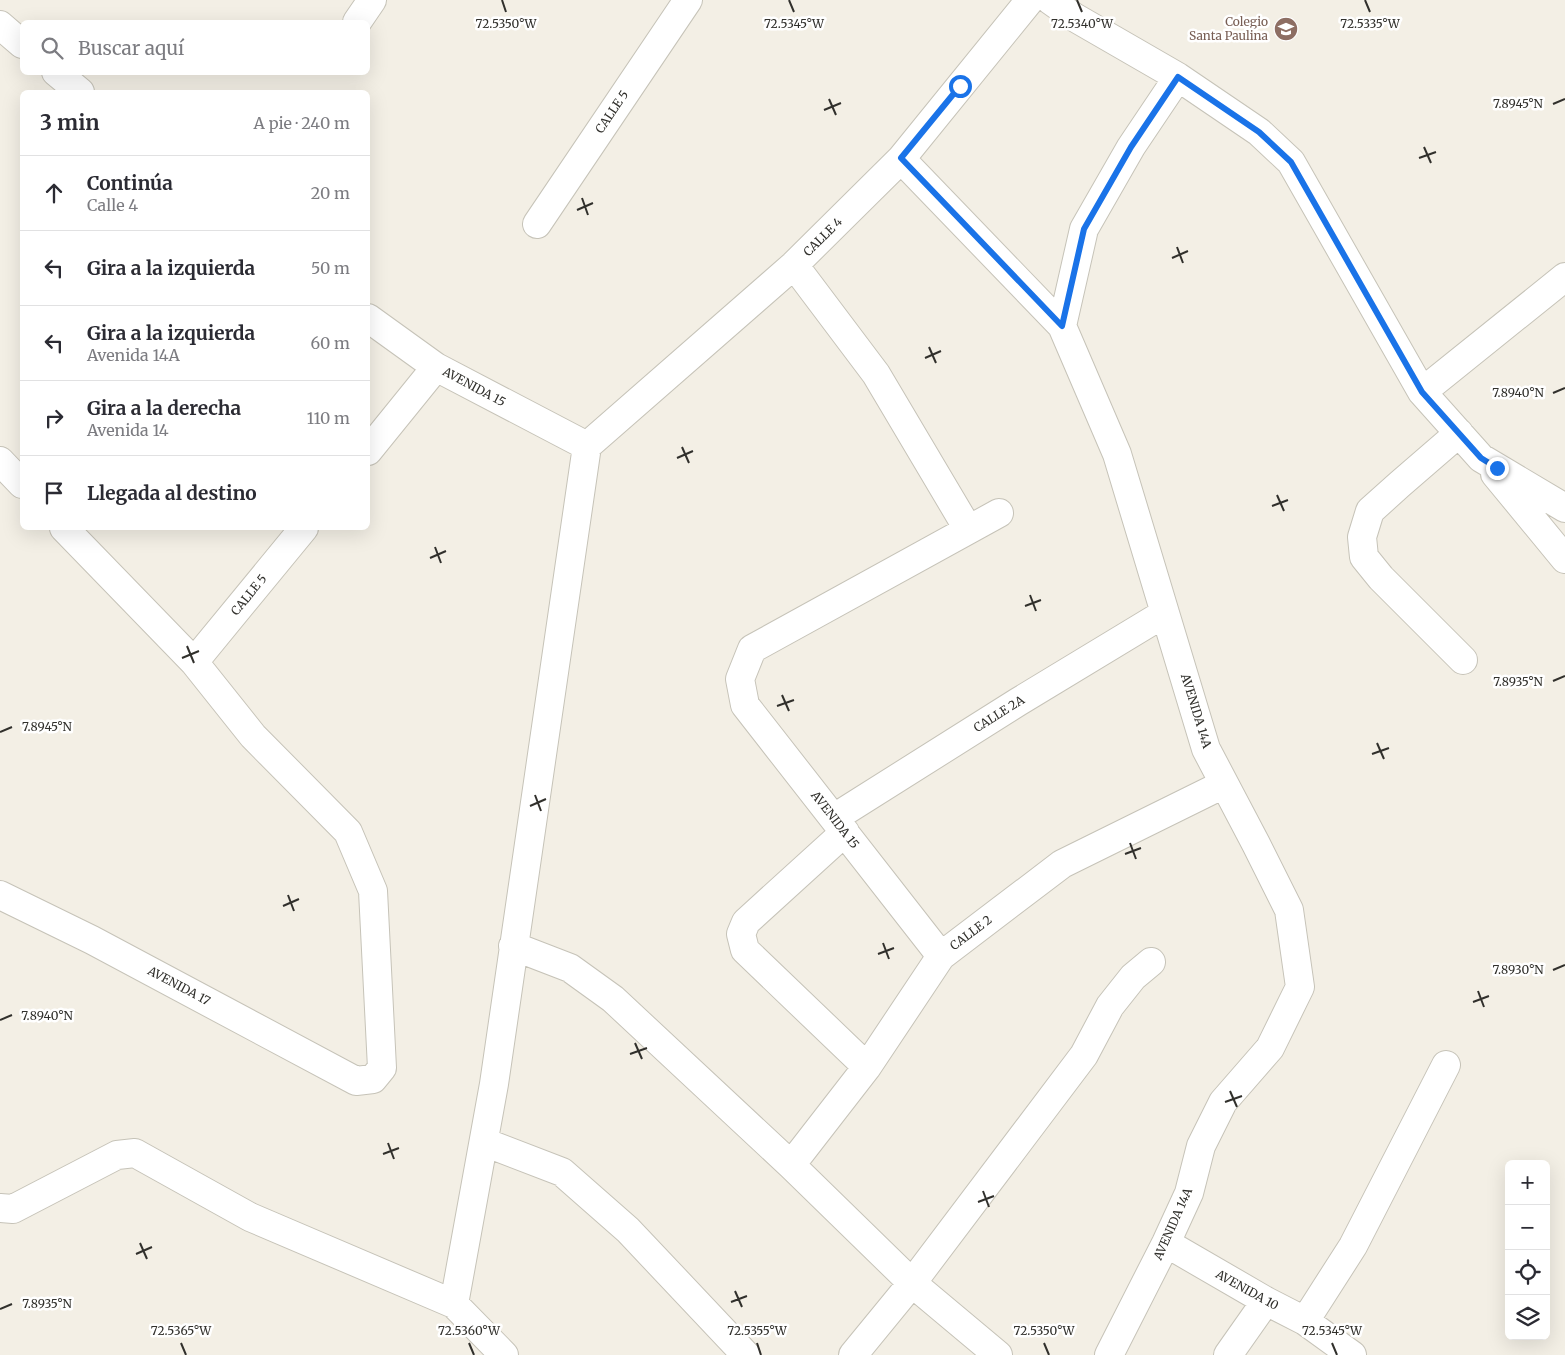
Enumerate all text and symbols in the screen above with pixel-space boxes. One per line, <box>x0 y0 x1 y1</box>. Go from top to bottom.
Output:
place label: Colegio Santa Paulina <box>1189 14 1269 43</box>
text: 72.5350°W <box>476 16 538 31</box>
text: 72.5345°W <box>764 16 825 31</box>
text: 72.5340°W <box>1051 16 1114 31</box>
school or university icon: Colegio Santa Paulina <box>1273 16 1299 42</box>
text: 72.5335°W <box>1340 16 1401 31</box>
search box <box>20 20 370 75</box>
icon: search <box>38 34 66 62</box>
text: Buscar aquí <box>78 36 184 60</box>
route start <box>949 75 972 98</box>
street label: CALLE 5 <box>592 87 631 136</box>
text: 7.8945°N <box>1493 96 1544 111</box>
text: 3 min <box>40 109 99 136</box>
text: A pie · 240 m <box>254 113 350 133</box>
text: Continúa <box>87 171 173 195</box>
icon: ahead <box>40 179 68 207</box>
text: 20 m <box>311 183 350 203</box>
text: Calle 4 <box>87 195 138 215</box>
street label: CALLE 4 <box>800 214 846 259</box>
icon: left <box>40 254 68 282</box>
text: Gira a la izquierda <box>87 256 255 280</box>
text: 50 m <box>311 258 350 278</box>
text: Gira a la izquierda <box>87 321 255 345</box>
icon: left <box>40 329 68 357</box>
text: 60 m <box>310 333 350 353</box>
text: Avenida 14A <box>87 345 180 365</box>
street label: AVENIDA 15 <box>439 363 508 409</box>
text: 7.8940°N <box>1492 385 1545 400</box>
text: Gira a la derecha <box>87 396 241 420</box>
icon: right <box>40 404 68 432</box>
text: 110 m <box>307 408 350 428</box>
text: Avenida 14 <box>87 420 169 440</box>
route end <box>1486 457 1509 480</box>
icon: arrive <box>40 479 68 507</box>
text: Llegada al destino <box>87 481 257 505</box>
street label: CALLE 5 <box>228 571 270 618</box>
street label: AVENIDA 14A <box>1178 671 1215 751</box>
text: 7.8935°N <box>1493 674 1543 689</box>
street label: CALLE 2A <box>971 692 1027 735</box>
text: 7.8945°N <box>22 719 73 734</box>
street label: AVENIDA 15 <box>808 787 863 851</box>
street label: CALLE 2 <box>947 912 995 953</box>
street label: AVENIDA 17 <box>145 962 213 1008</box>
text: 7.8930°N <box>1493 962 1544 977</box>
text: 7.8940°N <box>21 1008 74 1023</box>
map controls <box>1505 1160 1550 1340</box>
button: + <box>1505 1160 1550 1205</box>
street label: AVENIDA 14A <box>1150 1185 1195 1263</box>
button: − <box>1505 1205 1550 1250</box>
button: locate <box>1505 1250 1550 1295</box>
street label: AVENIDA 10 <box>1212 1266 1282 1313</box>
button: layers <box>1505 1295 1550 1340</box>
text: 7.8935°N <box>22 1296 72 1311</box>
text: 72.5365°W <box>151 1323 212 1338</box>
text: 72.5360°W <box>438 1323 501 1338</box>
text: 72.5355°W <box>727 1323 788 1338</box>
text: 72.5350°W <box>1014 1323 1076 1338</box>
text: 72.5345°W <box>1302 1323 1363 1338</box>

